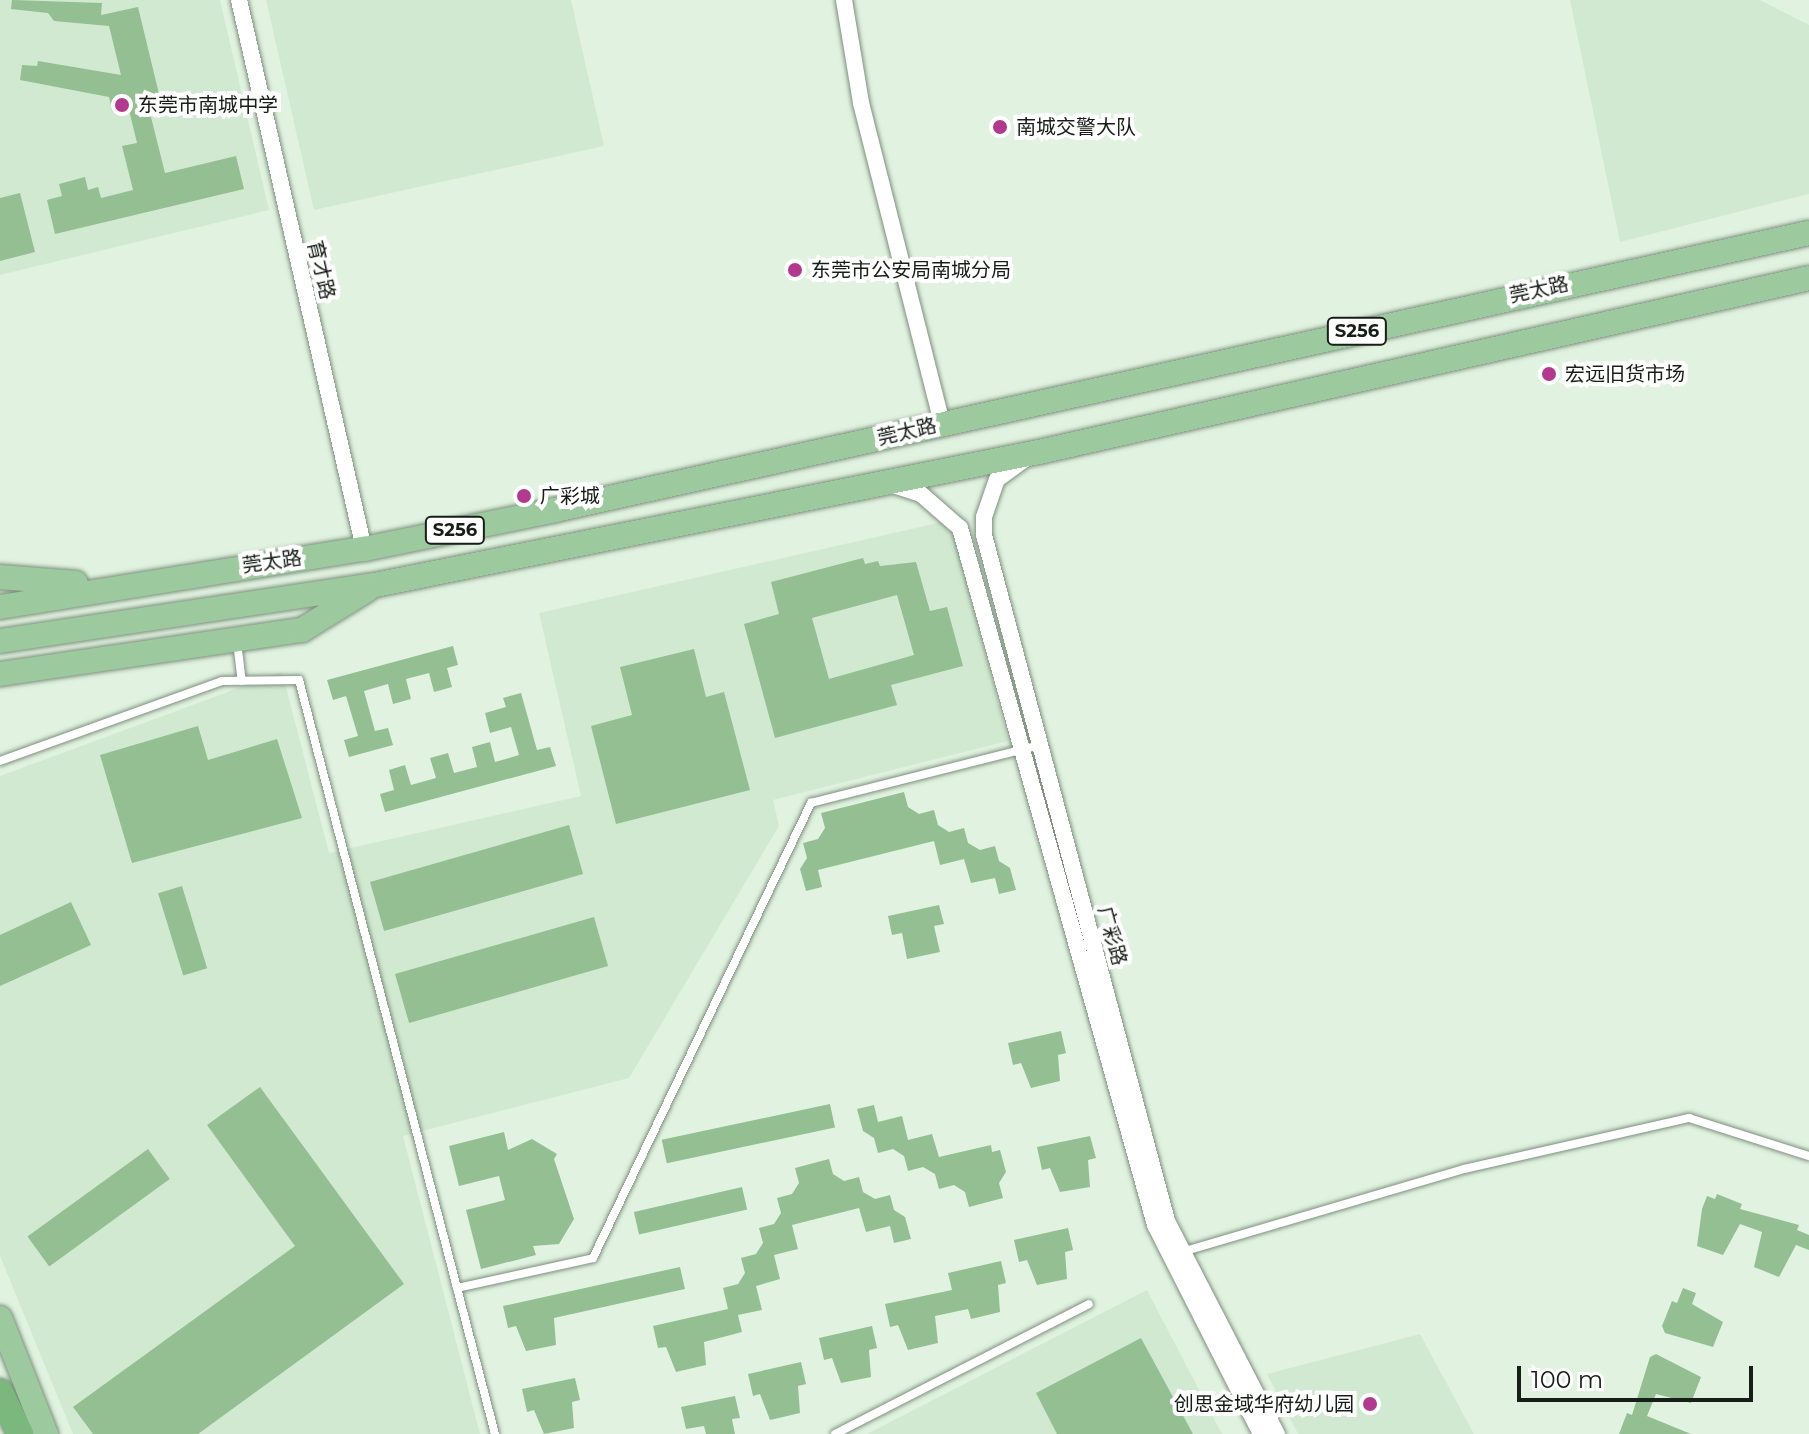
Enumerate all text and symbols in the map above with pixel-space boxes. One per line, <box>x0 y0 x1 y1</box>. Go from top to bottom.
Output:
place label: 东莞市南城中学 <box>138 93 278 117</box>
marker: 东莞市南城中学 <box>113 96 131 114</box>
place label: 南城交警大队 <box>1016 115 1136 139</box>
marker: 南城交警大队 <box>991 118 1009 136</box>
street label: 育才路 <box>303 238 339 302</box>
place label: 东莞市公安局南城分局 <box>811 258 1011 282</box>
marker: 东莞市公安局南城分局 <box>786 261 804 279</box>
street label: 莞太路 <box>1507 272 1571 308</box>
road number: S256 <box>1325 317 1389 345</box>
place label: 宏远旧货市场 <box>1565 362 1685 386</box>
marker: 宏远旧货市场 <box>1540 365 1558 383</box>
street label: 莞太路 <box>875 414 939 450</box>
place label: 广彩城 <box>540 484 600 508</box>
marker: 广彩城 <box>515 487 533 505</box>
road number: S256 <box>423 516 487 544</box>
street label: 莞太路 <box>241 546 303 578</box>
street label: 广彩路 <box>1093 904 1131 968</box>
scale bar <box>1521 1350 1757 1400</box>
text: 100 m <box>1531 1365 1603 1394</box>
place label: 创思金域华府幼儿园 <box>1174 1392 1354 1416</box>
marker: 创思金域华府幼儿园 <box>1361 1395 1379 1413</box>

